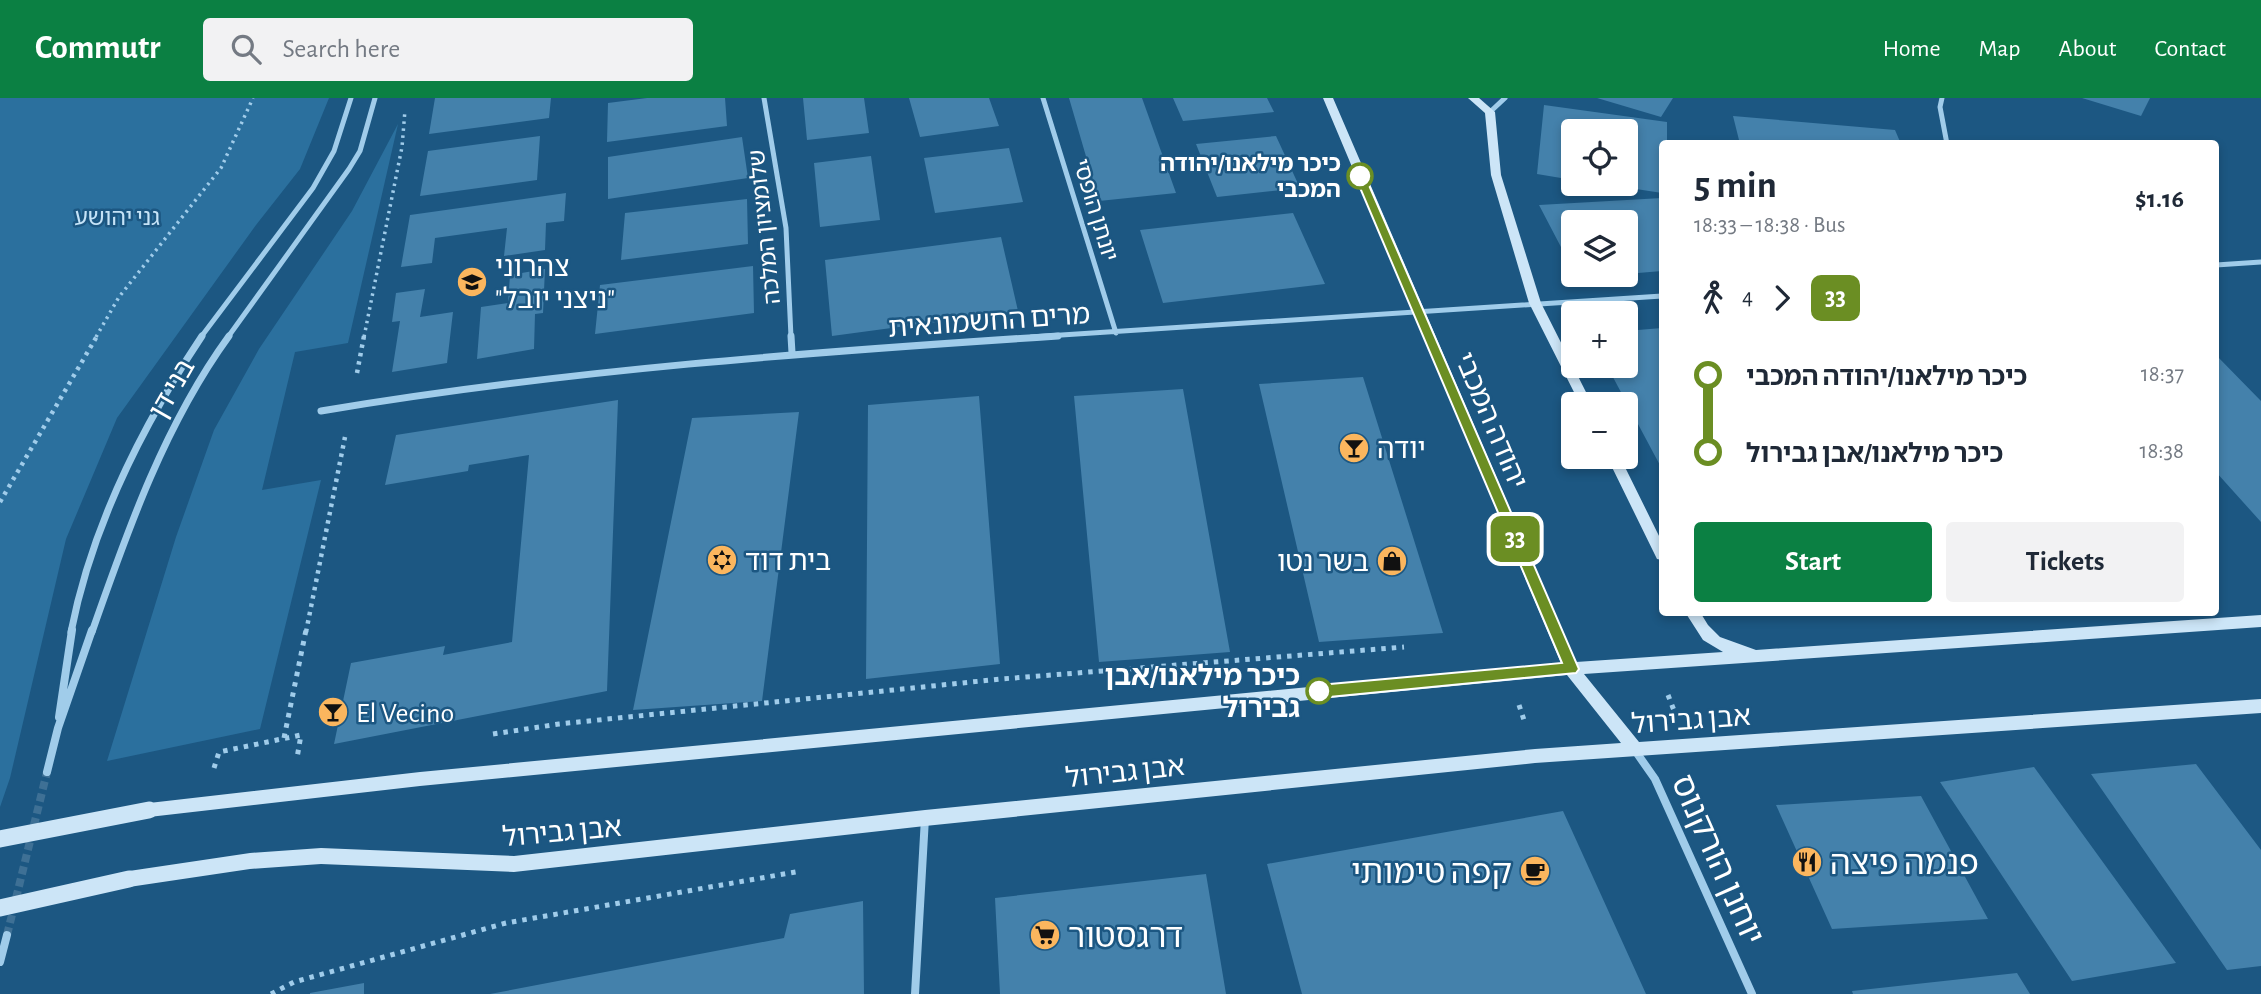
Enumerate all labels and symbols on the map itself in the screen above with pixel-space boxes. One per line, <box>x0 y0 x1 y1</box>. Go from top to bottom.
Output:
street label: שלומציון המלכה <box>746 148 785 305</box>
place label: כיכר מילאנו/יהודה המכבי <box>1160 153 1341 202</box>
street label: יונתן הופסי <box>1068 157 1121 264</box>
marker: כיכר מילאנו/יהודה המכבי <box>1347 163 1373 189</box>
park label: גני יהושע <box>74 207 160 230</box>
place label: צהרוני "ניצני יובל" <box>495 254 615 314</box>
school or university icon: צהרוני "ניצני יובל" <box>455 265 489 299</box>
street label: מרים החשמונאית <box>887 301 1091 343</box>
street label: יהודה המכבי <box>1449 349 1531 493</box>
street label: בני דן <box>145 354 201 424</box>
bar icon: יודה <box>1337 431 1371 465</box>
place label: יודה <box>1377 436 1426 464</box>
line badge: 33 <box>1484 516 1546 562</box>
synagogue icon: בית דוד <box>705 543 739 577</box>
shop icon: בשר נטו <box>1375 544 1409 578</box>
place label: בית דוד <box>745 548 831 576</box>
place label: בשר נטו <box>1277 549 1369 577</box>
place label: כיכר מילאנו/אבן גבירול <box>1104 663 1300 723</box>
marker: כיכר מילאנו/אבן גבירול <box>1306 678 1332 704</box>
bar icon: El Vecino <box>316 695 350 729</box>
place label: El Vecino <box>356 700 454 728</box>
street label: אבן גבירול <box>1631 703 1752 739</box>
street label: אבן גבירול <box>1064 753 1186 793</box>
street label: יוחנן הורקנוס <box>1665 770 1769 950</box>
street label: אבן גבירול <box>501 814 623 852</box>
restaurant icon: פנמה פיצה <box>1790 845 1824 879</box>
place label: פנמה פיצה <box>1830 848 1979 881</box>
cafe icon: קפה טימותי <box>1518 854 1552 888</box>
place label: קפה טימותי <box>1351 857 1512 890</box>
supermarket icon: דרגסטור <box>1028 918 1062 952</box>
place label: דרגסטור <box>1068 921 1183 954</box>

